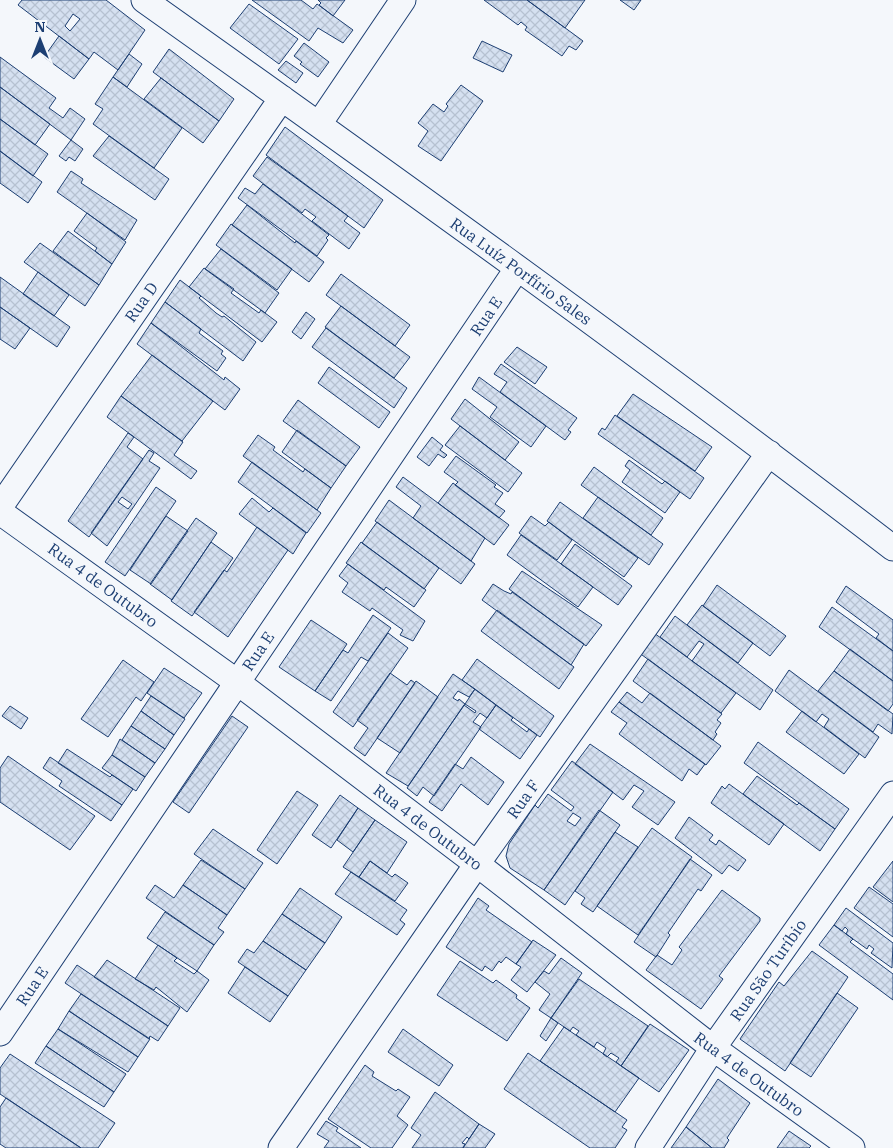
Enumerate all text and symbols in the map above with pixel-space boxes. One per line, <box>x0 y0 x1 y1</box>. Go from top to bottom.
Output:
north arrow <box>15 15 65 65</box>
text: N <box>34 18 46 36</box>
street label: Rua Luíz Porfírio Sales <box>446 213 596 329</box>
street label: Rua D <box>120 278 162 326</box>
street label: Rua E <box>466 292 506 340</box>
street label: Rua 4 de Outubro <box>44 538 162 632</box>
street label: Rua E <box>238 627 278 675</box>
street label: Rua F <box>502 776 544 822</box>
street label: Rua 4 de Outubro <box>370 780 486 874</box>
street label: Rua São Turíbio <box>725 915 811 1025</box>
street label: Rua E <box>12 962 52 1010</box>
street label: Rua 4 de Outubro <box>690 1027 808 1121</box>

